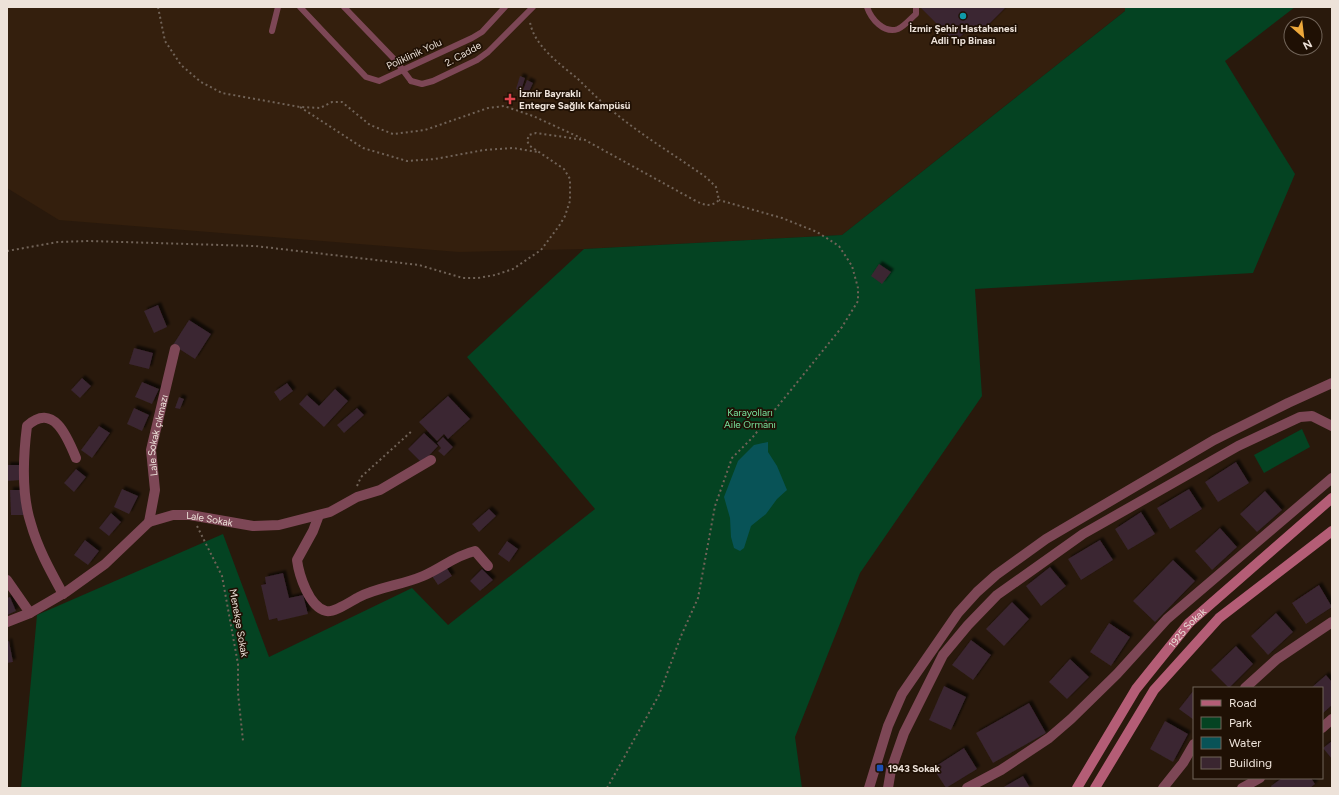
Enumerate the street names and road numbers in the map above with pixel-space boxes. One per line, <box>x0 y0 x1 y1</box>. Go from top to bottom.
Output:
street label: Poliklinik Yolu <box>384 36 444 72</box>
street label: 2. Cadde <box>443 38 484 69</box>
street label: Lale Sokak çıkmazı <box>145 393 170 477</box>
street label: Lale Sokak <box>186 509 234 529</box>
street label: Menekşe Sokak <box>227 588 251 658</box>
street label: 1925 Sokak <box>1165 605 1209 651</box>

